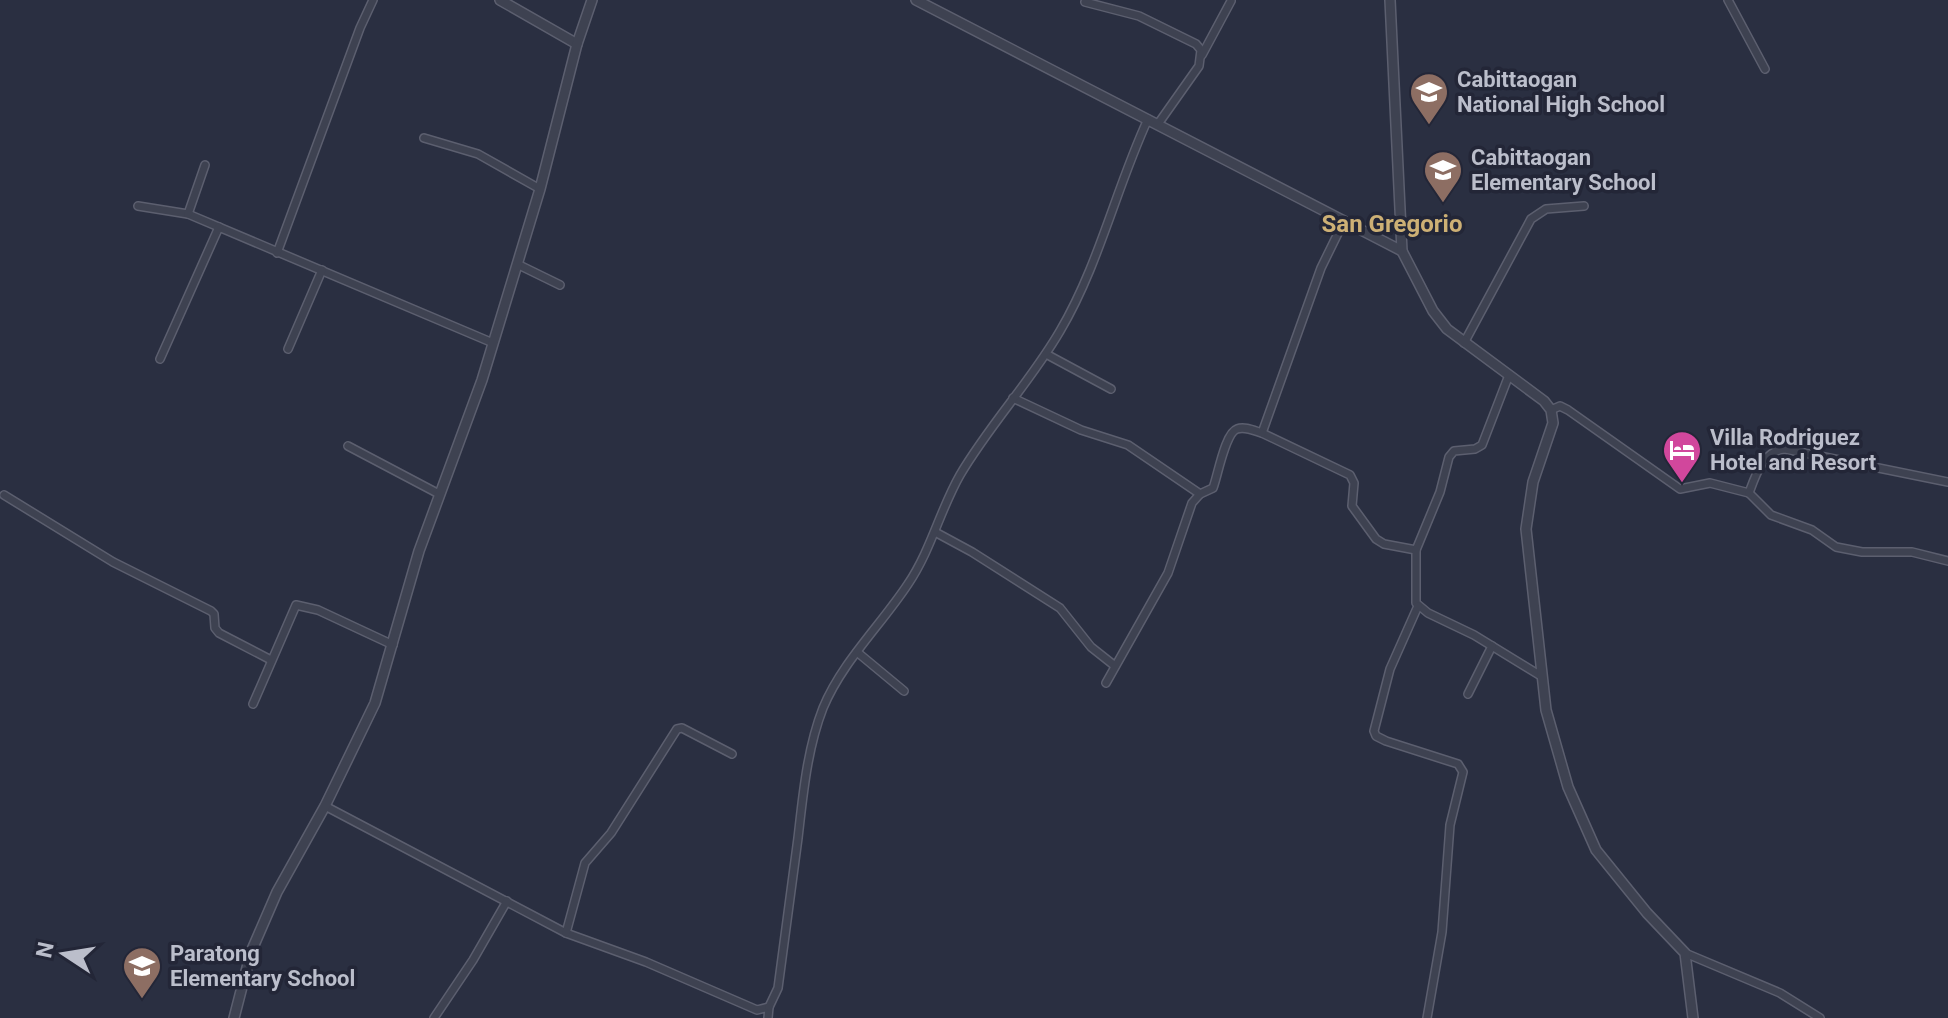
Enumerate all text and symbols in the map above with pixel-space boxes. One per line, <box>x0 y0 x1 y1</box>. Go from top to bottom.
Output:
place label: Cabittaogan National High School <box>1457 67 1665 117</box>
school or university icon: Cabittaogan National High School <box>1408 71 1450 126</box>
place label: Cabittaogan Elementary School <box>1471 145 1656 195</box>
school or university icon: Cabittaogan Elementary School <box>1422 149 1464 204</box>
district label: San Gregorio <box>1322 210 1462 238</box>
place label: Villa Rodriguez Hotel and Resort <box>1710 425 1877 475</box>
hotel icon: Villa Rodriguez Hotel and Resort <box>1661 429 1703 484</box>
north arrow <box>24 914 104 994</box>
text: N <box>31 940 59 960</box>
place label: Paratong Elementary School <box>170 941 355 991</box>
school or university icon: Paratong Elementary School <box>121 945 163 1000</box>

